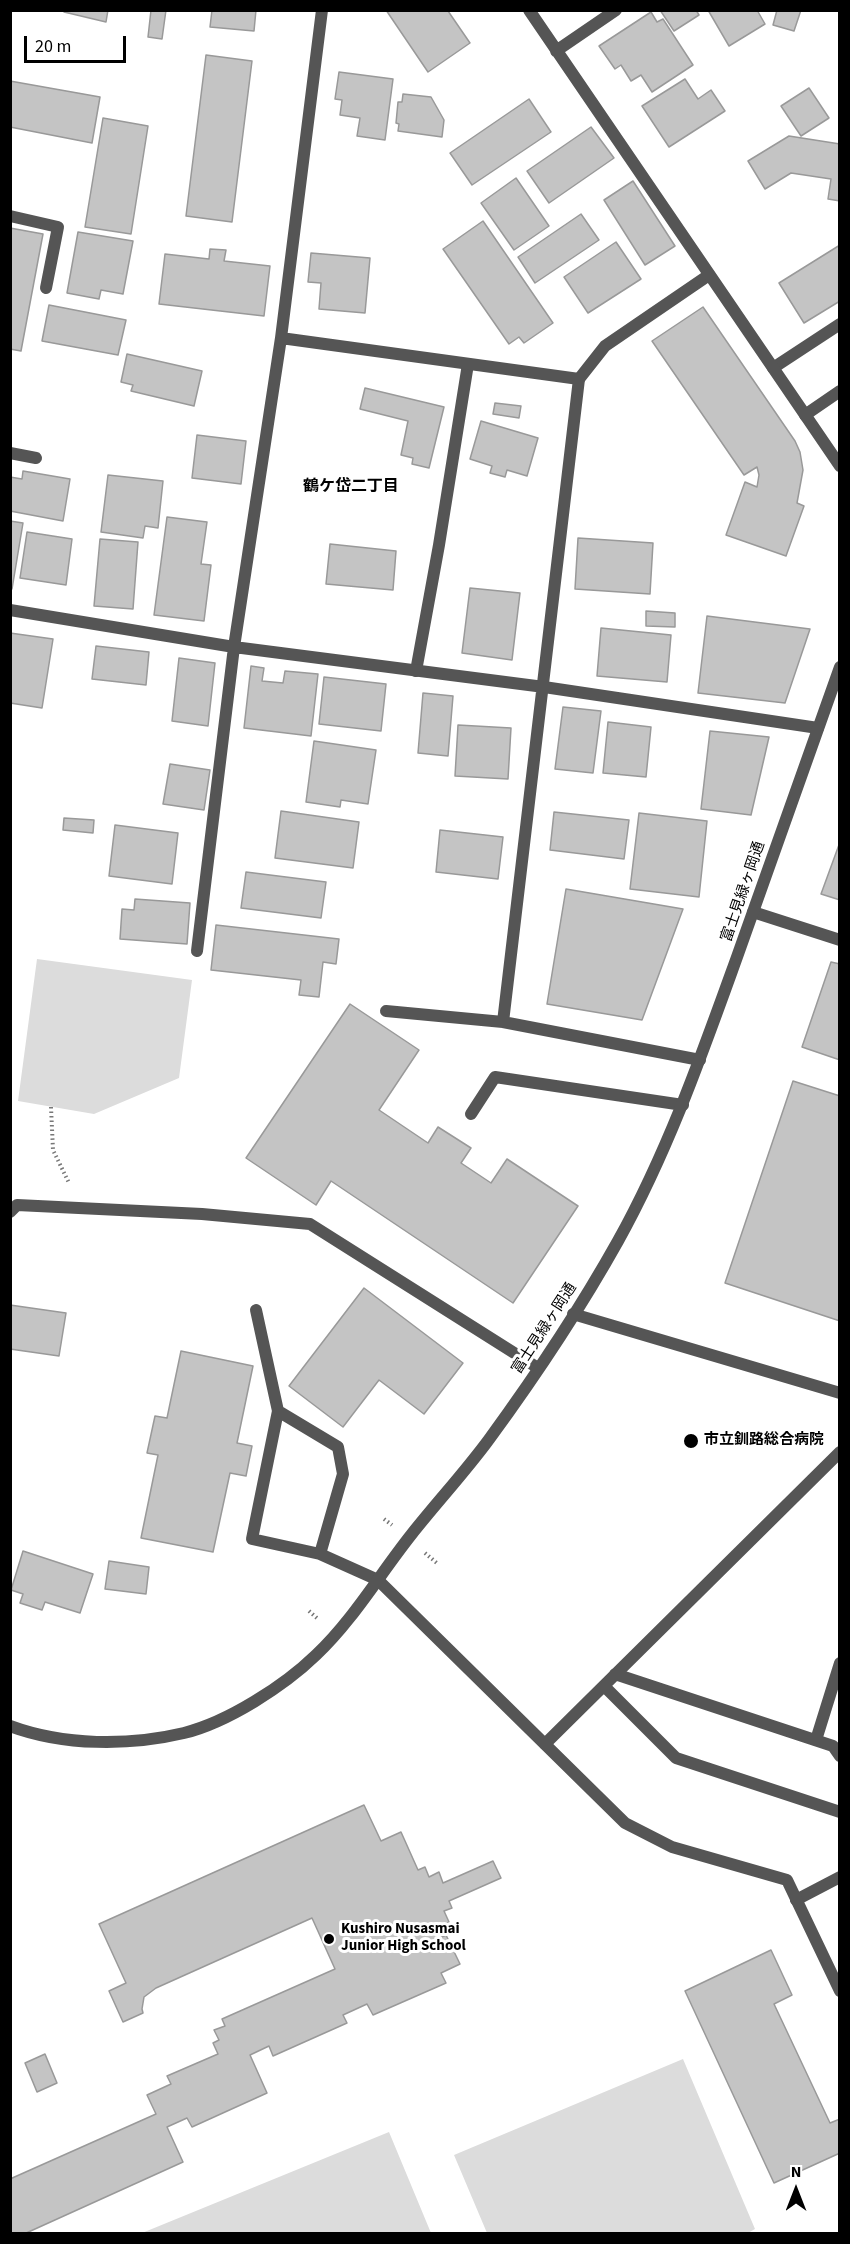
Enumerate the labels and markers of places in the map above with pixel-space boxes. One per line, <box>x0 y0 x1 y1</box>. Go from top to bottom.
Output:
marker: 市立釧路総合病院 <box>682 1432 700 1450</box>
place label: 市立釧路総合病院 <box>704 1432 824 1450</box>
place label: Kushiro Nusasmai Junior High School <box>341 1921 466 1956</box>
marker: Kushiro Nusasmai Junior High School <box>322 1932 336 1946</box>

